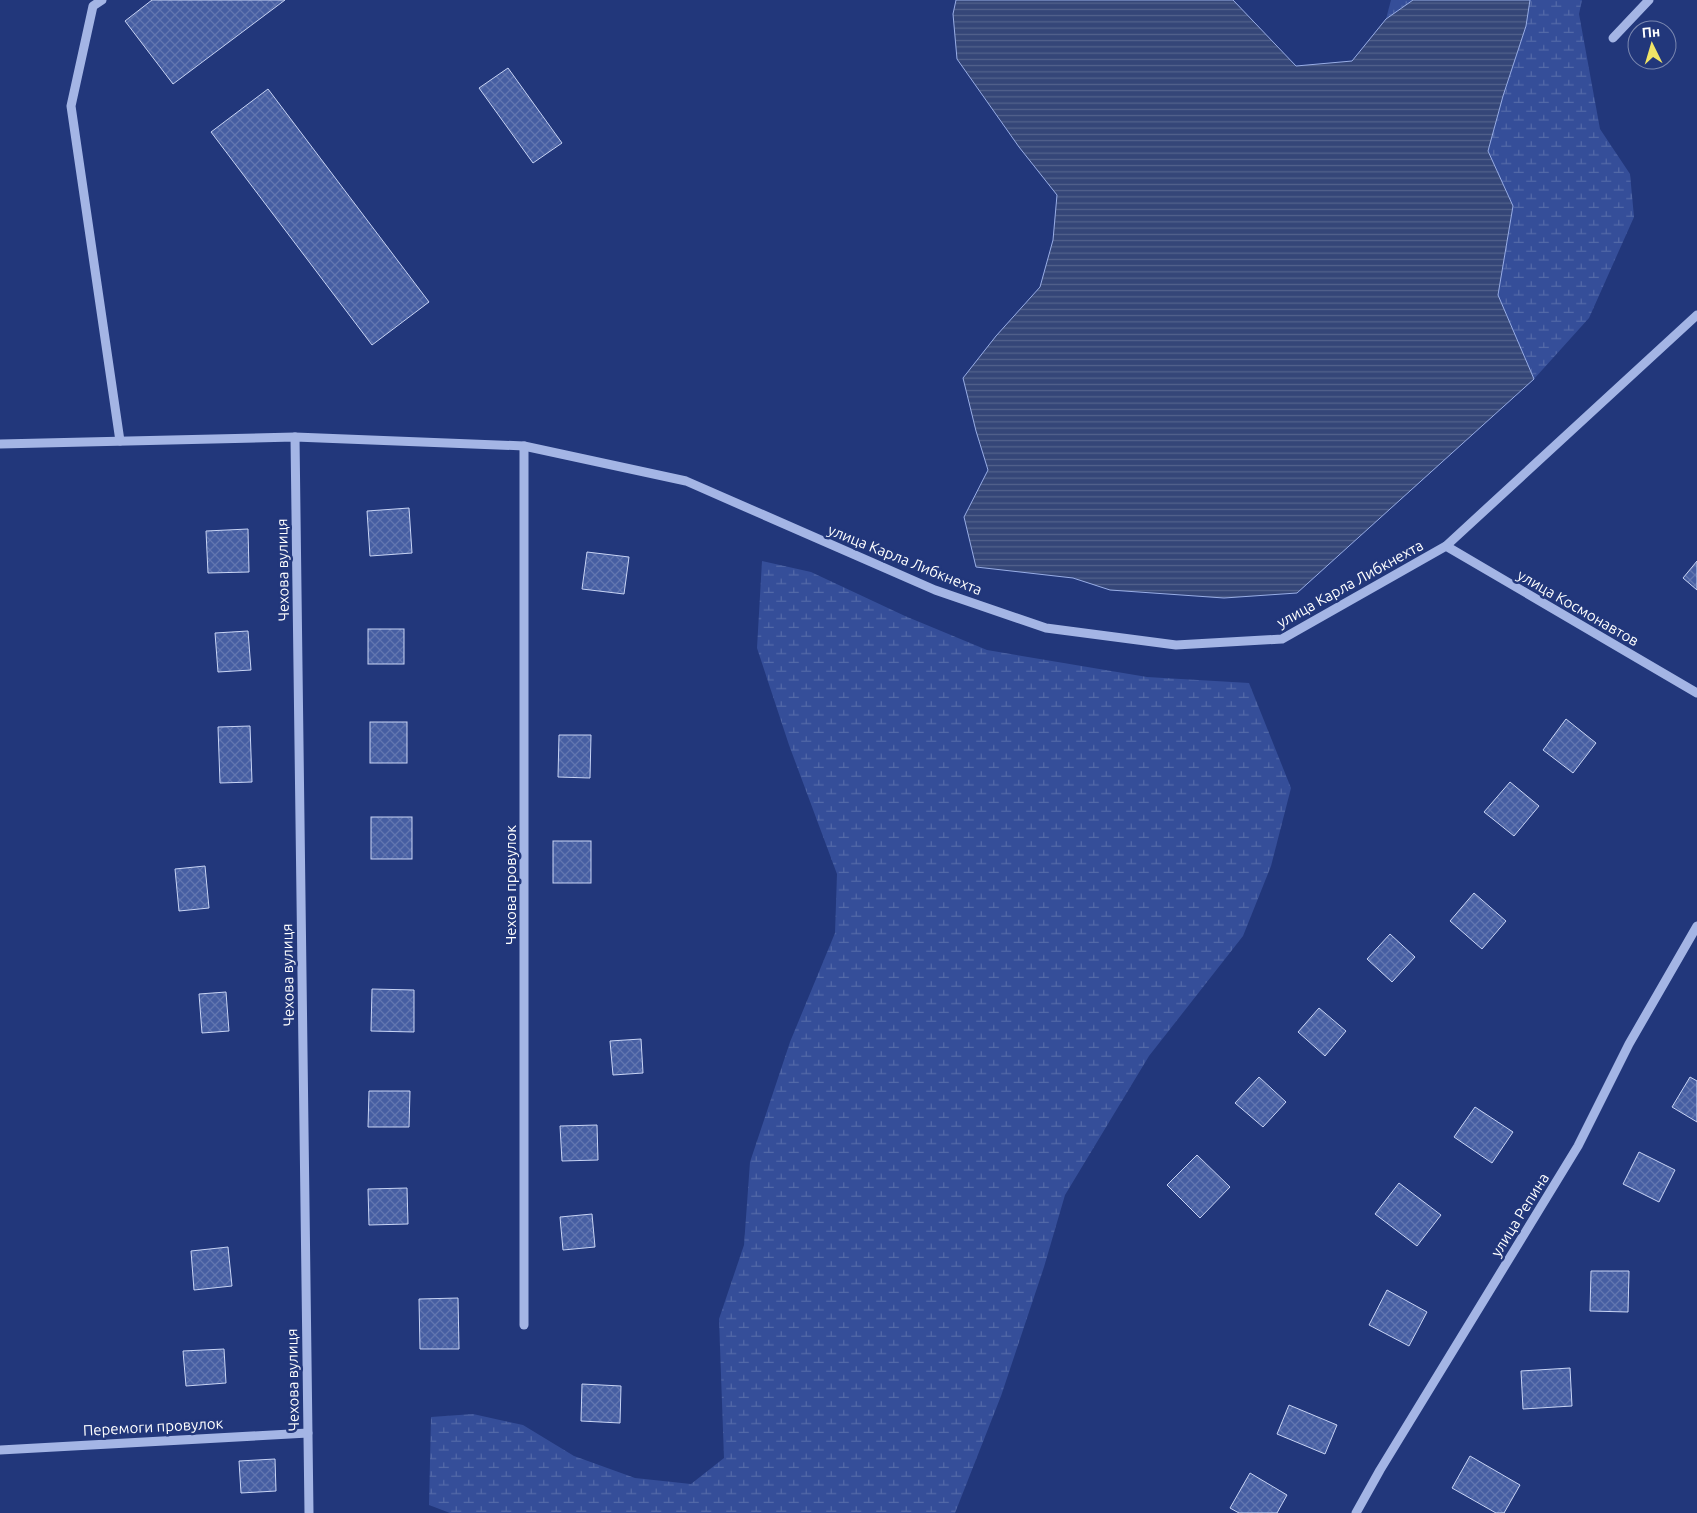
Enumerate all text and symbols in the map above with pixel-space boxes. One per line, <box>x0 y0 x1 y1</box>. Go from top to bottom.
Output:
north arrow <box>1627 20 1677 70</box>
text: Пн <box>1641 23 1661 41</box>
street label: Чехова вулиця <box>273 518 292 622</box>
street label: улица Карла Либкнехта <box>826 521 985 598</box>
street label: улица Карла Либкнехта <box>1274 536 1426 631</box>
street label: улица Космонавтов <box>1515 566 1642 649</box>
street label: Чехова провулок <box>502 825 519 945</box>
street label: Чехова вулиця <box>278 923 297 1027</box>
street label: улица Репина <box>1487 1170 1552 1260</box>
street label: Чехова вулиця <box>283 1328 302 1432</box>
street label: Перемоги провулок <box>82 1414 224 1439</box>

